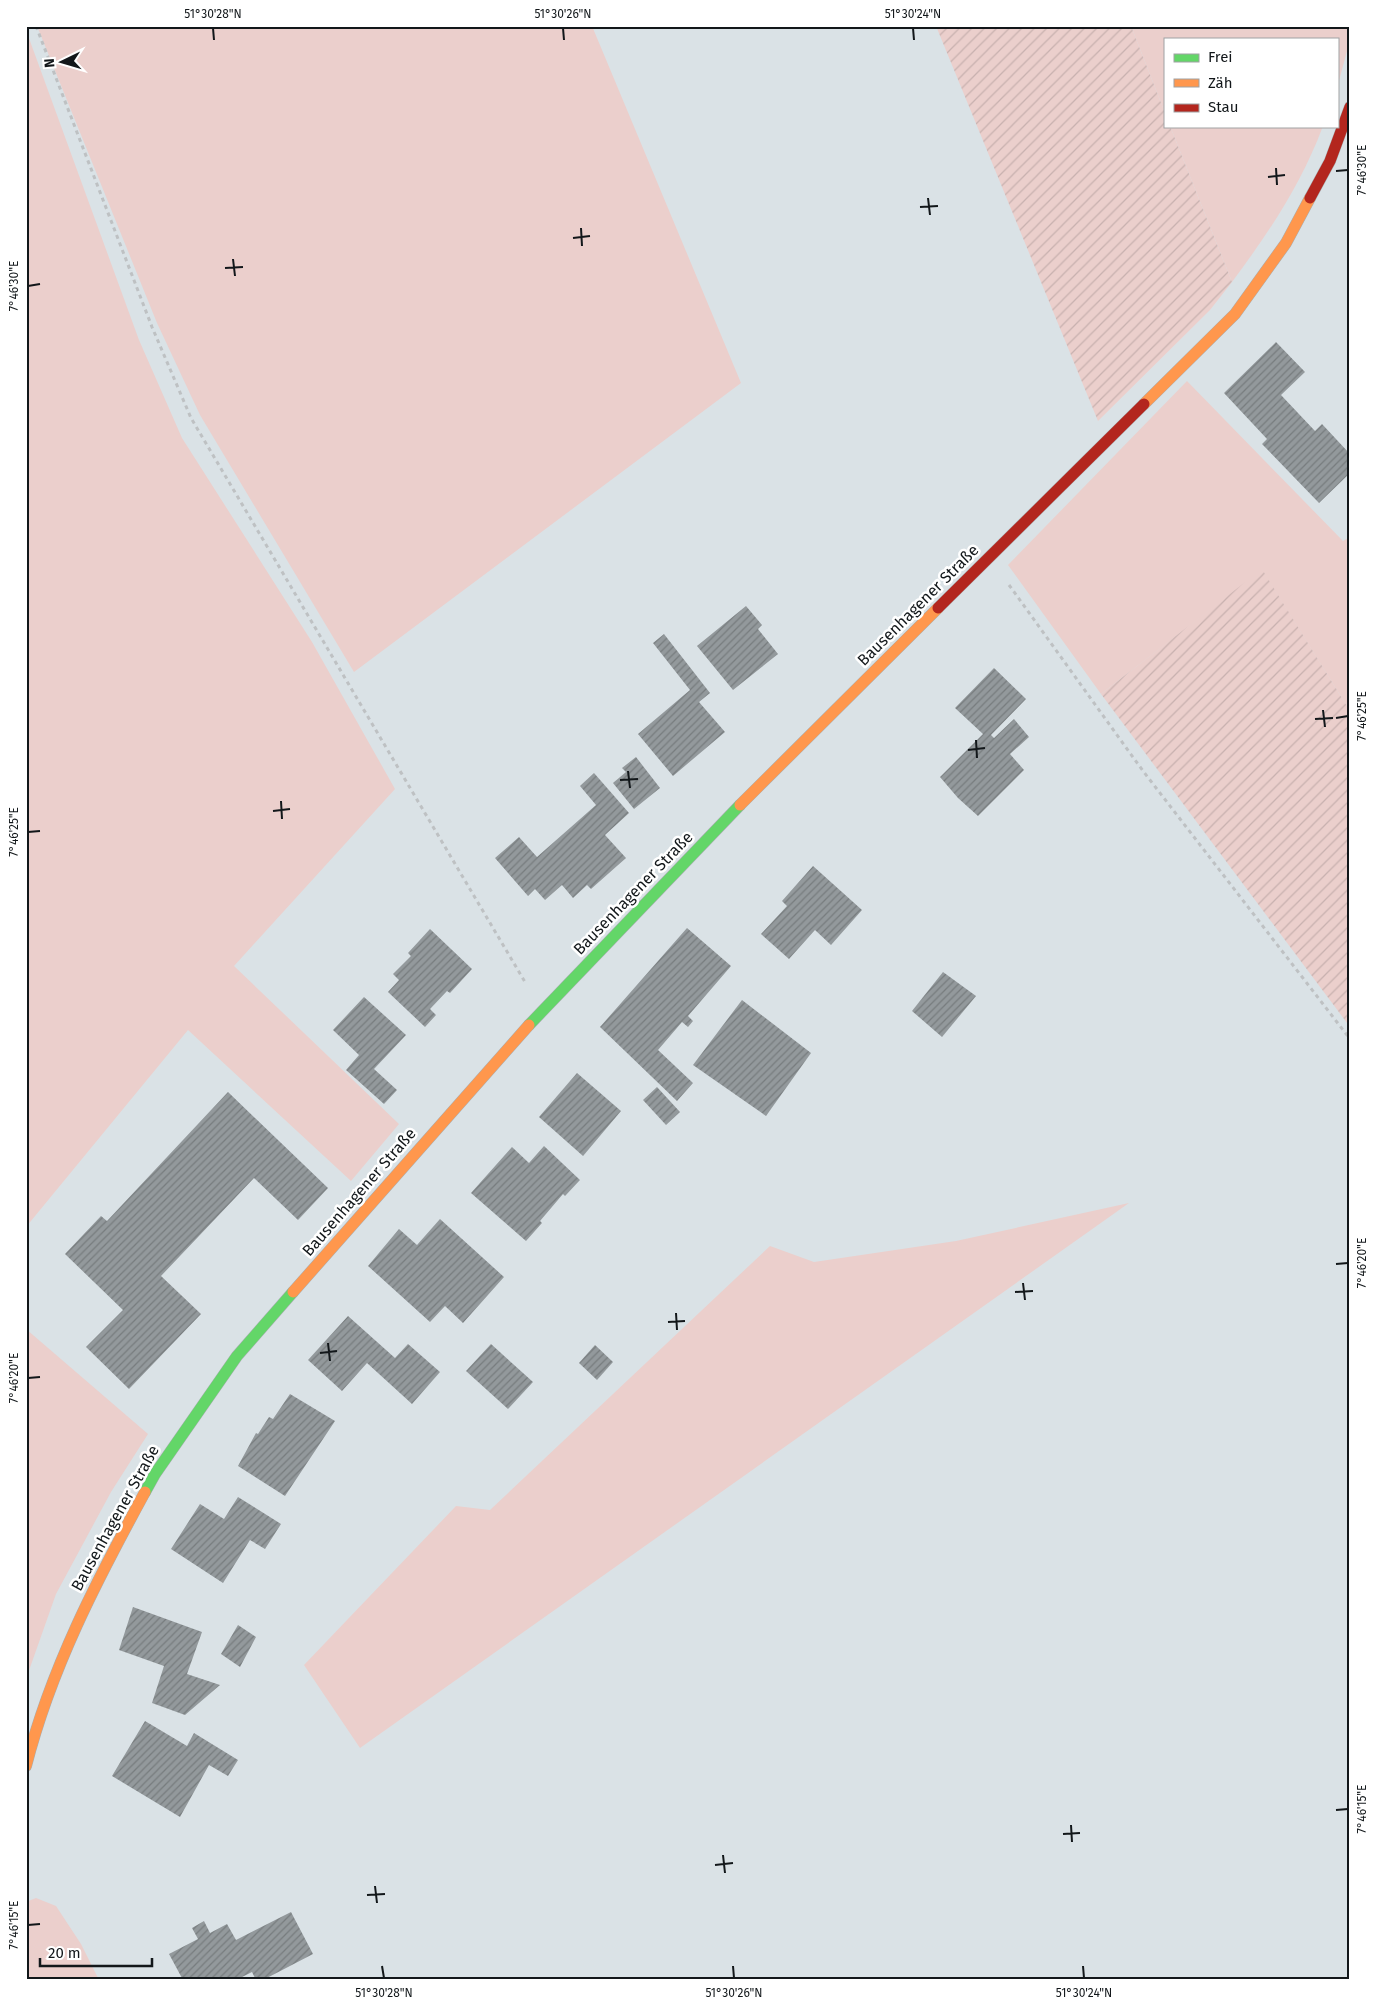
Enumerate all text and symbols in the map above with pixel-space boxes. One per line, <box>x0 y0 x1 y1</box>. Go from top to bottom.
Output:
text: 51°30'28"N <box>184 7 242 21</box>
text: 51°30'26"N <box>534 7 592 21</box>
text: 51°30'24"N <box>885 7 941 21</box>
north arrow <box>38 38 88 88</box>
legend <box>1164 38 1338 128</box>
text: Frei <box>1208 48 1233 66</box>
text: N <box>41 58 58 68</box>
text: Zäh <box>1208 74 1233 92</box>
text: Stau <box>1208 98 1238 116</box>
text: 7°46'30"E <box>1355 145 1369 195</box>
text: 7°46'30"E <box>7 261 21 311</box>
street label: Bausenhagener Straße <box>853 540 983 670</box>
text: 7°46'25"E <box>1355 691 1369 741</box>
text: 7°46'25"E <box>7 807 21 857</box>
street label: Bausenhagener Straße <box>569 828 697 958</box>
street label: Bausenhagener Straße <box>298 1124 420 1260</box>
text: 7°46'20"E <box>1355 1238 1369 1288</box>
text: 7°46'20"E <box>7 1353 21 1403</box>
street label: Bausenhagener Straße <box>67 1442 163 1594</box>
text: 7°46'15"E <box>1355 1785 1369 1833</box>
text: 7°46'15"E <box>7 1901 21 1949</box>
scale bar <box>40 1936 152 1968</box>
text: 20 m <box>48 1944 81 1962</box>
text: 51°30'28"N <box>355 1986 413 2000</box>
text: 51°30'26"N <box>705 1986 763 2000</box>
text: 51°30'24"N <box>1056 1986 1112 2000</box>

